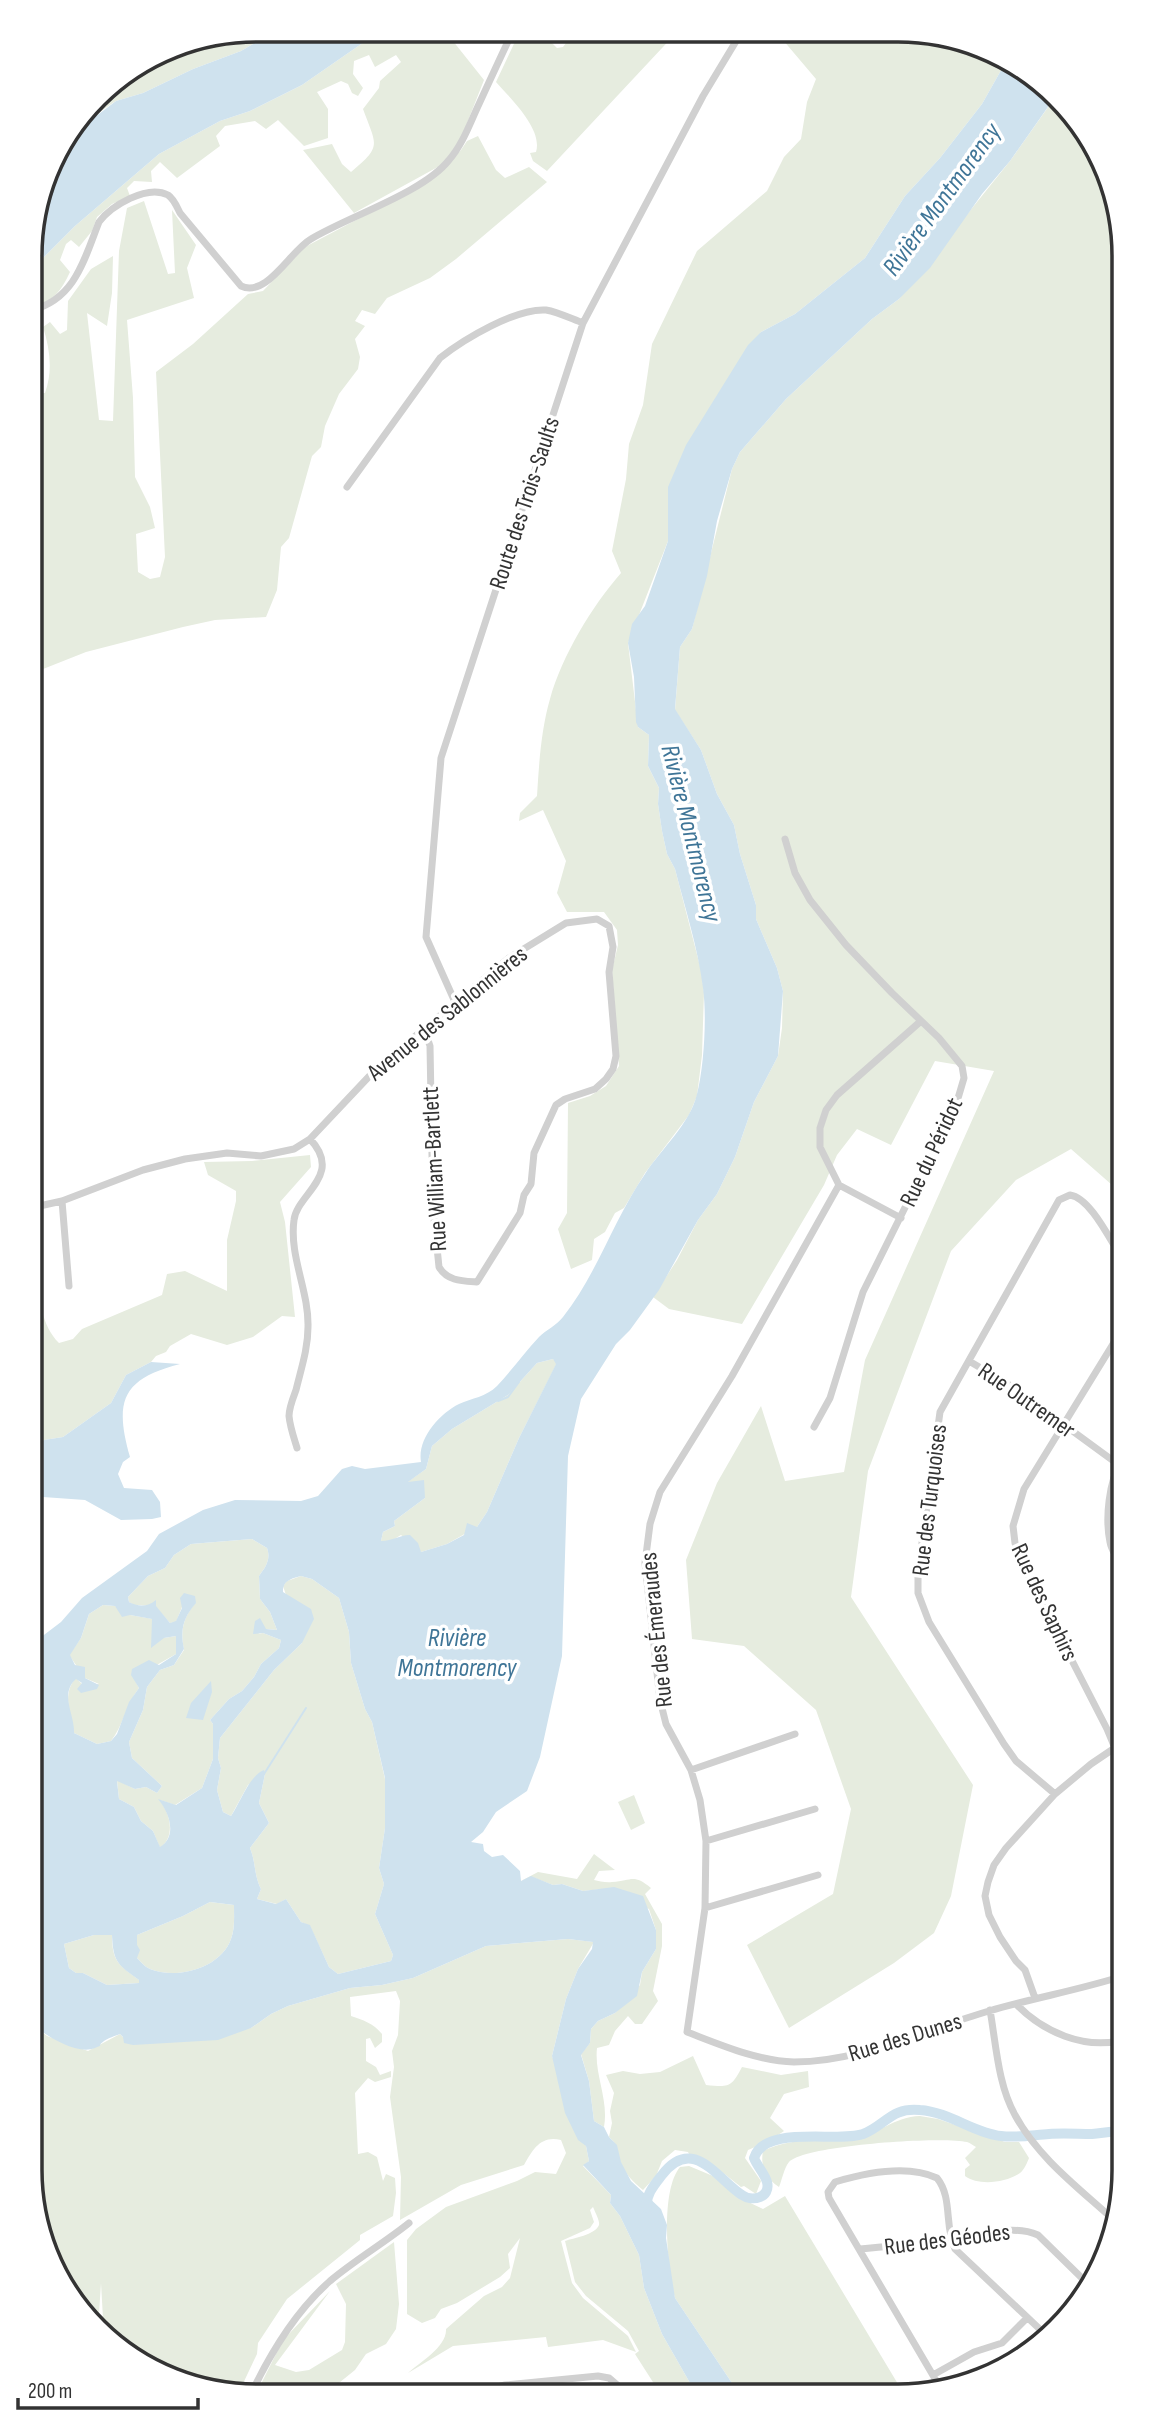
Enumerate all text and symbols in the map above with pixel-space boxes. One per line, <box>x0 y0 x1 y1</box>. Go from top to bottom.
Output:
water label: Rivière Montmorency <box>876 117 1009 282</box>
street label: Route des Trois-Saults <box>483 413 566 593</box>
water label: Rivière Montmorency <box>654 742 728 926</box>
street label: Avenue des Sablonnières <box>361 940 533 1088</box>
street label: Rue William-Bartlett <box>416 1086 453 1252</box>
street label: Rue du Péridot <box>894 1093 969 1211</box>
street label: Rue Outremer <box>973 1356 1081 1444</box>
street label: Rue des Turquoises <box>906 1423 953 1578</box>
street label: Rue des Saphirs <box>1005 1539 1084 1665</box>
street label: Rue des Émeraudes <box>634 1551 679 1709</box>
water label: Rivière Montmorency <box>398 1623 518 1684</box>
street label: Rue des Dunes <box>845 2006 965 2068</box>
street label: Rue des Géodes <box>882 2217 1012 2262</box>
scale bar <box>18 2366 198 2410</box>
text: 200 m <box>28 2379 72 2404</box>

